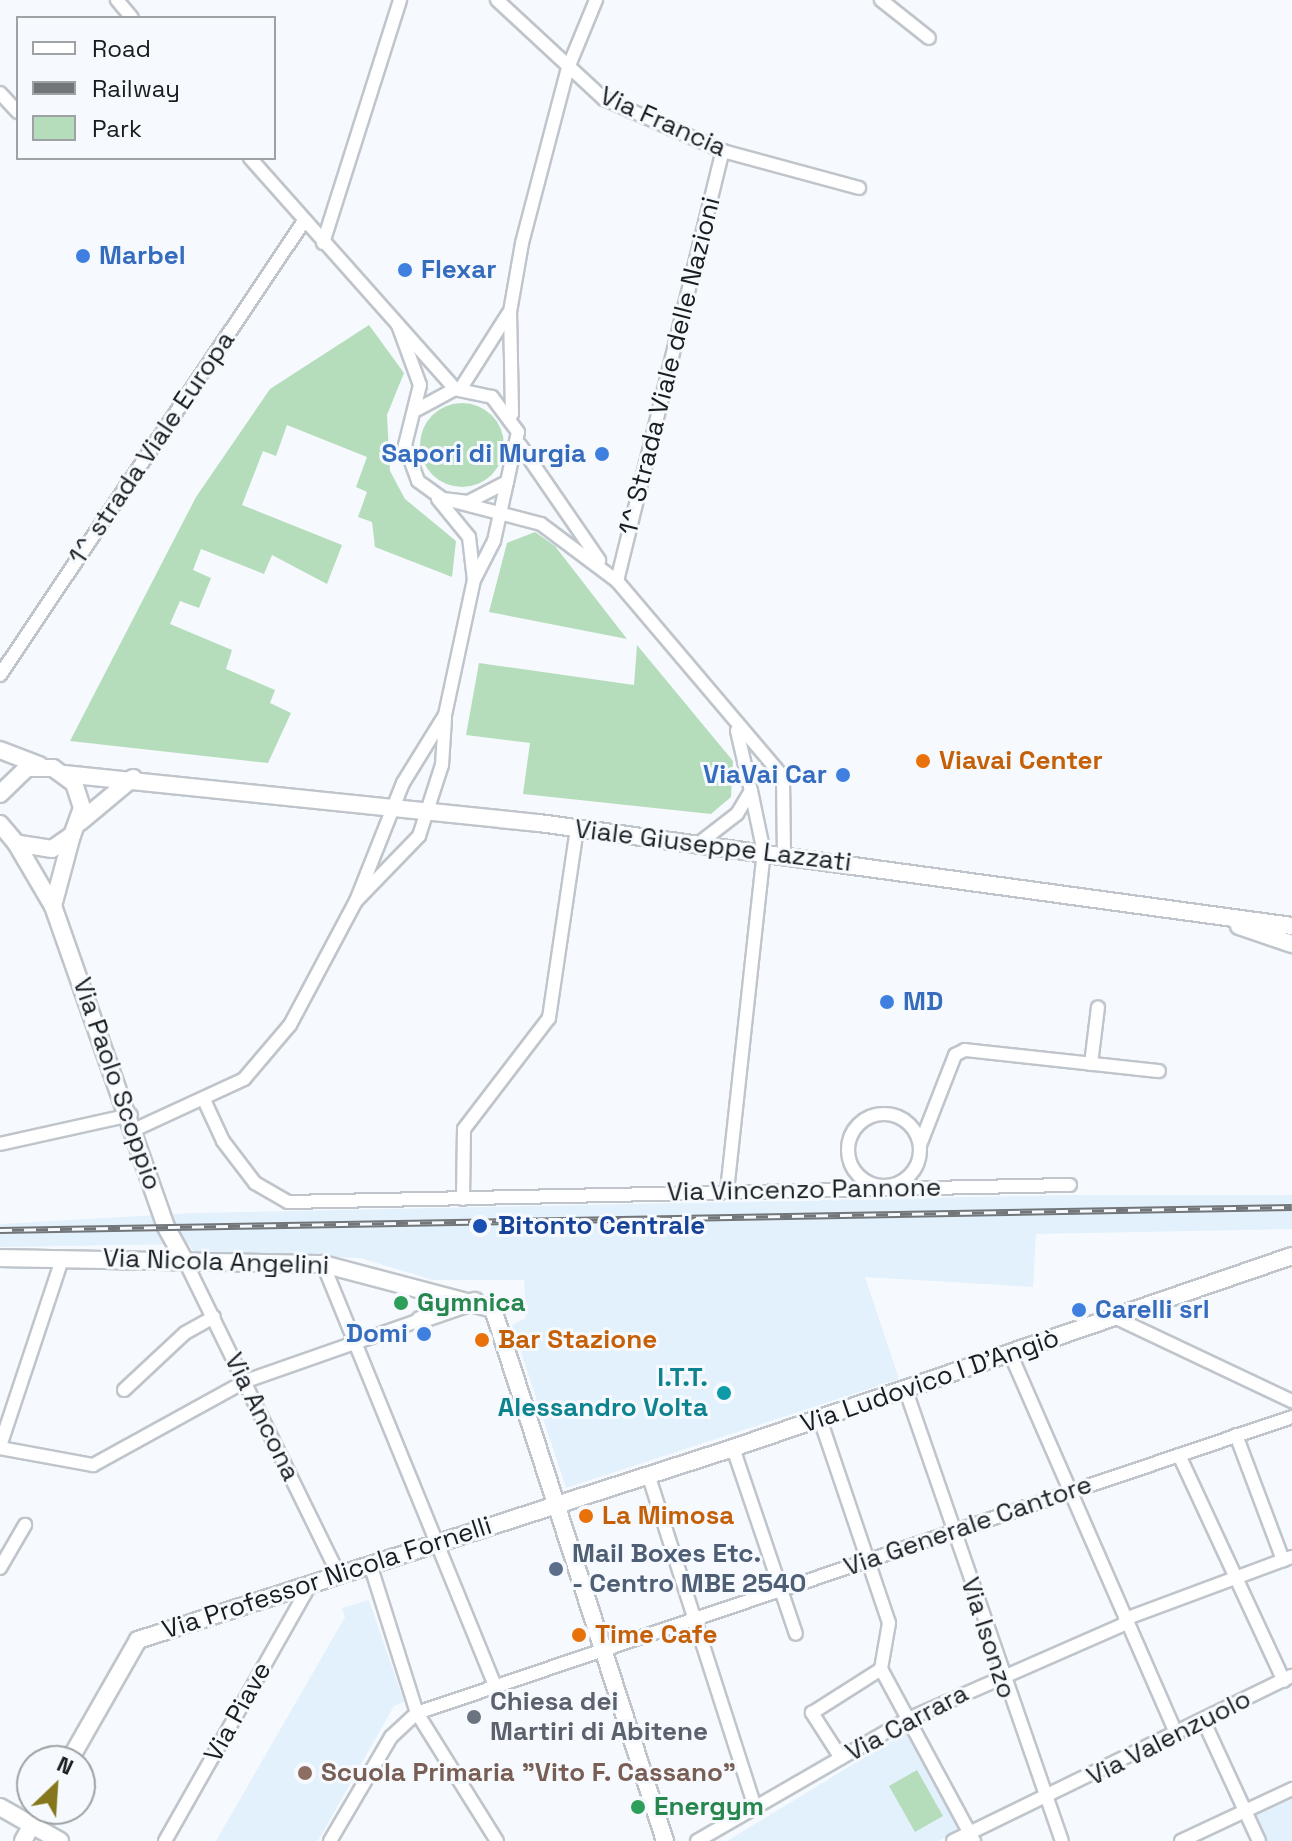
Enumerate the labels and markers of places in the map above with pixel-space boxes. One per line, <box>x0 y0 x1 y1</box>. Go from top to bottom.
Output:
place label: Marbel <box>99 240 186 272</box>
marker: Marbel <box>74 247 92 265</box>
place label: Flexar <box>421 254 496 286</box>
marker: Flexar <box>396 261 414 279</box>
place label: Sapori di Murgia <box>381 438 586 470</box>
marker: Sapori di Murgia <box>593 445 611 463</box>
place label: Viavai Center <box>939 745 1103 777</box>
marker: Viavai Center <box>914 752 932 770</box>
place label: ViaVai Car <box>703 759 827 791</box>
marker: ViaVai Car <box>834 766 852 784</box>
place label: MD <box>903 986 943 1018</box>
marker: MD <box>878 993 896 1011</box>
place label: Bitonto Centrale <box>498 1210 705 1242</box>
marker: Bitonto Centrale <box>469 1215 491 1237</box>
place label: Gymnica <box>417 1287 526 1319</box>
marker: Gymnica <box>392 1294 410 1312</box>
place label: Carelli srl <box>1095 1294 1210 1326</box>
marker: Carelli srl <box>1070 1301 1088 1319</box>
place label: Domi <box>346 1318 408 1350</box>
place label: Bar Stazione <box>498 1324 657 1356</box>
marker: Domi <box>415 1325 433 1343</box>
marker: Bar Stazione <box>473 1331 491 1349</box>
place label: I.T.T. Alessandro Volta <box>497 1362 708 1424</box>
marker: I.T.T. Alessandro Volta <box>715 1384 733 1402</box>
place label: La Mimosa <box>602 1500 734 1532</box>
marker: La Mimosa <box>577 1507 595 1525</box>
place label: Mail Boxes Etc. - Centro MBE 2540 <box>572 1538 807 1600</box>
marker: Mail Boxes Etc. - Centro MBE 2540 <box>547 1560 565 1578</box>
place label: Time Cafe <box>595 1619 717 1651</box>
marker: Time Cafe <box>570 1626 588 1644</box>
place label: Chiesa dei Martiri di Abitene <box>490 1686 708 1748</box>
marker: Chiesa dei Martiri di Abitene <box>465 1708 483 1726</box>
place label: Scuola Primaria "Vito F. Cassano" <box>321 1757 737 1789</box>
marker: Scuola Primaria "Vito F. Cassano" <box>296 1764 314 1782</box>
place label: Energym <box>654 1791 764 1823</box>
marker: Energym <box>629 1798 647 1816</box>

